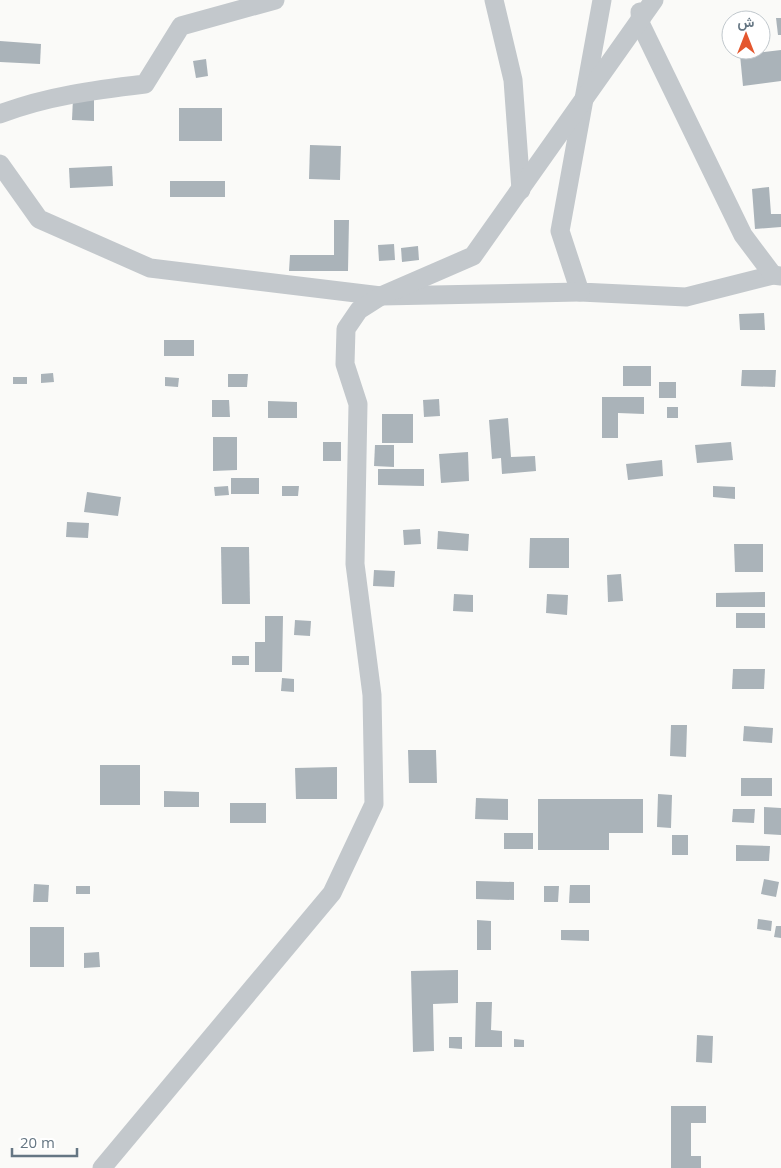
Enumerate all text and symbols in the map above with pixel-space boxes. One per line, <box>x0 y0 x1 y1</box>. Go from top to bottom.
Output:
north arrow <box>721 10 771 60</box>
text: ش <box>738 12 755 31</box>
scale bar <box>12 1126 78 1158</box>
text: 20 m <box>20 1132 55 1152</box>

